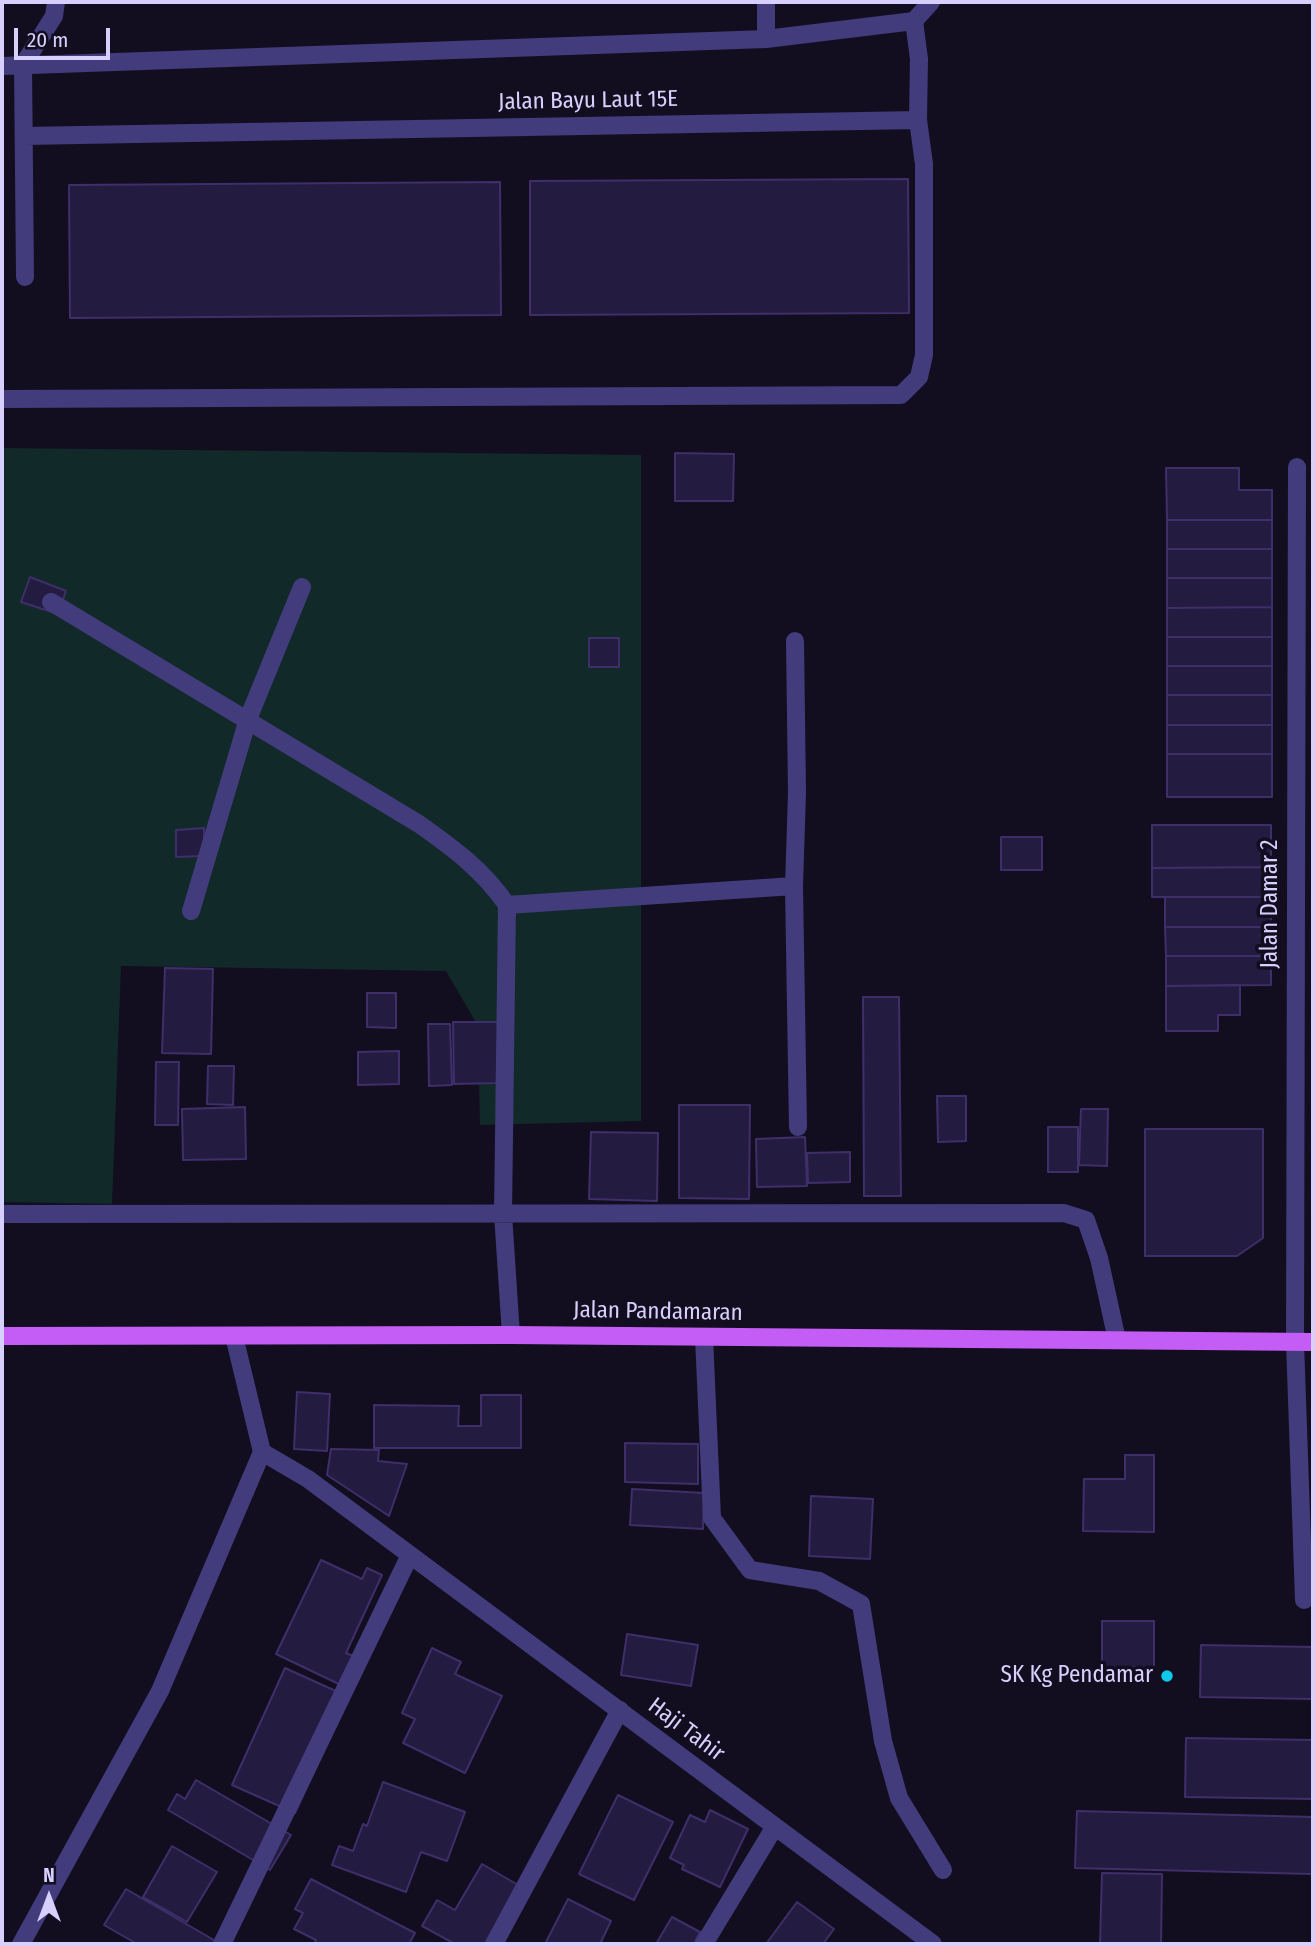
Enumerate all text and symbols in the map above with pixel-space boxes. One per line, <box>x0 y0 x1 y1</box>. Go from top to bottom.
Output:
scale bar <box>18 14 114 58</box>
text: 20 m <box>27 27 68 53</box>
street label: Jalan Bayu Laut 15E <box>498 86 678 116</box>
street label: Jalan Damar 2 <box>1257 839 1285 969</box>
street label: Jalan Pandamaran <box>573 1297 743 1327</box>
place label: SK Kg Pendamar <box>1001 1662 1153 1690</box>
marker: SK Kg Pendamar <box>1159 1668 1175 1684</box>
street label: Haji Tahir <box>642 1692 730 1768</box>
north arrow <box>14 1862 84 1932</box>
text: N <box>43 1864 55 1887</box>

